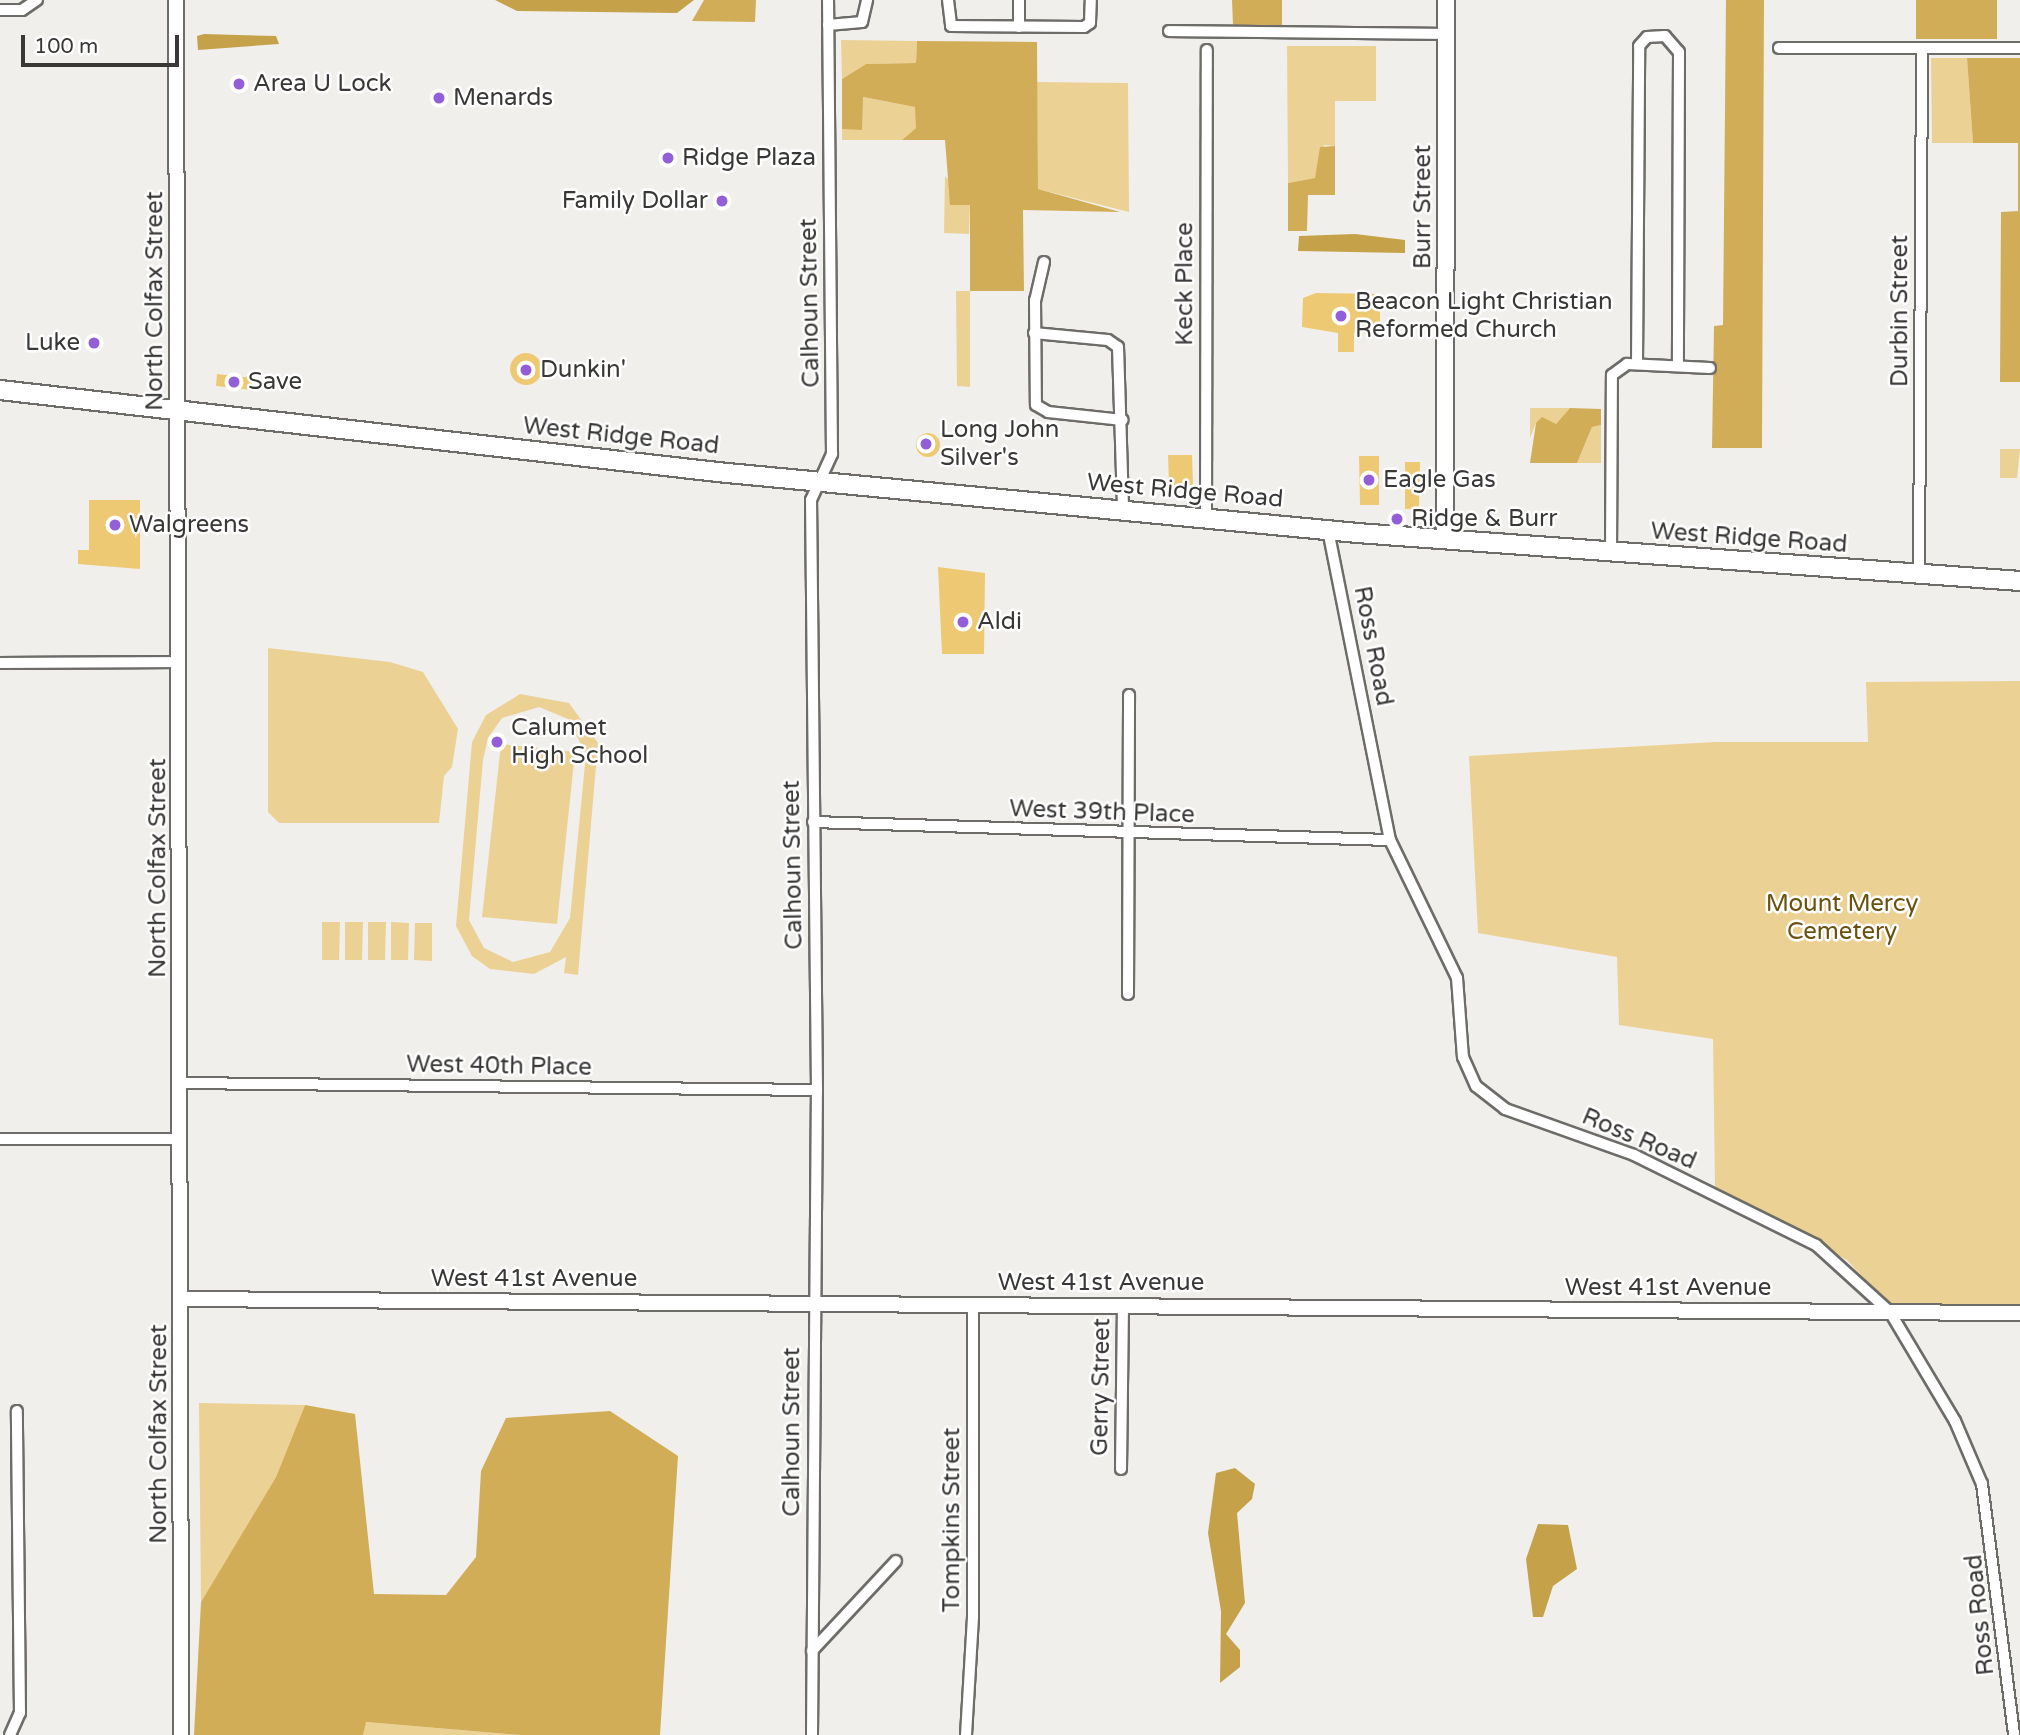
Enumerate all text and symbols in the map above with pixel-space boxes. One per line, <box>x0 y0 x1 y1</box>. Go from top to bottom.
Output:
scale bar <box>24 21 182 65</box>
text: 100 m <box>34 34 98 59</box>
place label: Area U Lock <box>253 70 392 98</box>
marker: Area U Lock <box>231 76 247 92</box>
place label: Menards <box>453 84 553 112</box>
marker: Menards <box>431 90 447 106</box>
place label: Ridge Plaza <box>682 144 816 172</box>
street label: Burr Street <box>1409 145 1437 269</box>
marker: Ridge Plaza <box>660 150 676 166</box>
place label: Family Dollar <box>562 187 708 215</box>
street label: North Colfax Street <box>141 191 169 411</box>
marker: Family Dollar <box>714 193 730 209</box>
street label: Calhoun Street <box>794 218 826 388</box>
street label: Keck Place <box>1171 222 1199 346</box>
street label: Durbin Street <box>1886 235 1914 387</box>
place label: Beacon Light Christian Reformed Church <box>1355 288 1613 344</box>
marker: Beacon Light Christian Reformed Church <box>1333 308 1349 324</box>
place label: Luke <box>25 329 80 357</box>
marker: Luke <box>86 335 102 351</box>
place label: Dunkin' <box>540 356 626 384</box>
marker: Dunkin' <box>518 362 534 378</box>
place label: Save <box>248 368 302 396</box>
marker: Save <box>226 374 242 390</box>
street label: West Ridge Road <box>521 411 721 461</box>
place label: Long John Silver's <box>940 416 1059 472</box>
marker: Long John Silver's <box>918 436 934 452</box>
place label: Eagle Gas <box>1383 466 1496 494</box>
street label: West Ridge Road <box>1086 468 1284 514</box>
marker: Eagle Gas <box>1361 472 1377 488</box>
place label: Ridge & Burr <box>1411 505 1557 533</box>
place label: Walgreens <box>129 511 249 539</box>
marker: Ridge & Burr <box>1389 511 1405 527</box>
marker: Walgreens <box>107 517 123 533</box>
street label: West Ridge Road <box>1650 517 1848 559</box>
street label: Ross Road <box>1347 584 1399 708</box>
place label: Aldi <box>977 608 1022 636</box>
marker: Aldi <box>955 614 971 630</box>
place label: Calumet High School <box>511 714 648 770</box>
marker: Calumet High School <box>489 734 505 750</box>
street label: North Colfax Street <box>144 758 172 978</box>
street label: Calhoun Street <box>777 780 809 950</box>
street label: West 39th Place <box>1009 794 1195 830</box>
park label: Mount Mercy Cemetery <box>1766 890 1918 946</box>
street label: West 40th Place <box>406 1050 592 1082</box>
street label: Ross Road <box>1578 1102 1700 1176</box>
street label: West 41st Avenue <box>431 1265 637 1293</box>
street label: West 41st Avenue <box>998 1269 1204 1297</box>
street label: West 41st Avenue <box>1565 1274 1771 1302</box>
street label: Gerry Street <box>1085 1318 1117 1456</box>
street label: North Colfax Street <box>145 1324 173 1544</box>
street label: Calhoun Street <box>778 1347 806 1517</box>
street label: Tompkins Street <box>938 1428 966 1612</box>
street label: Ross Road <box>1959 1553 2001 1677</box>

